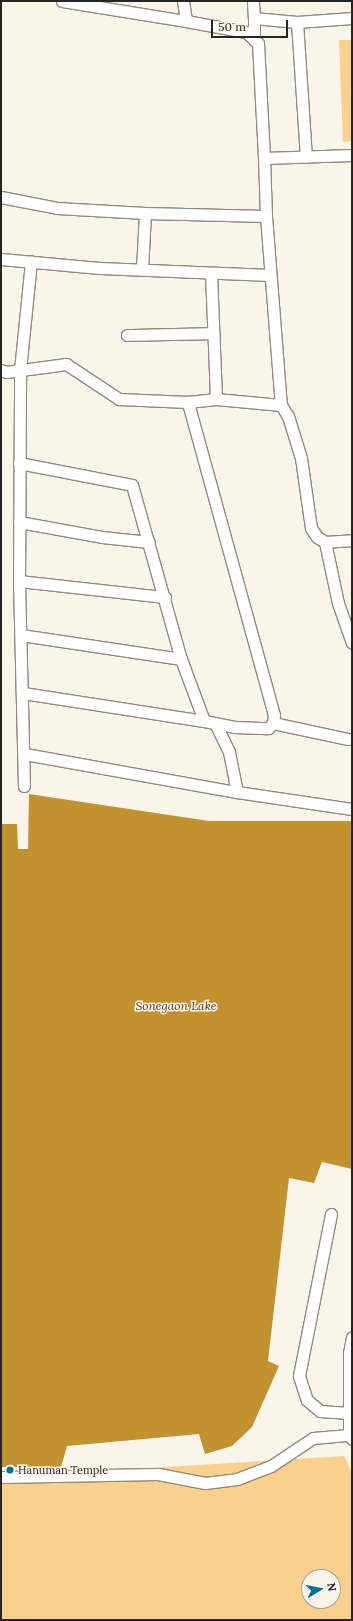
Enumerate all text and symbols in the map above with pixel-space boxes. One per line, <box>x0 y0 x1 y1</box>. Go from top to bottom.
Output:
scale bar <box>213 12 290 38</box>
text: 50 m <box>218 19 246 34</box>
water label: Sonegaon Lake <box>135 999 217 1013</box>
place label: Hanuman Temple <box>18 1463 108 1477</box>
marker: Hanuman Temple <box>5 1465 15 1475</box>
north arrow <box>301 1569 341 1609</box>
text: N <box>324 1582 339 1592</box>

